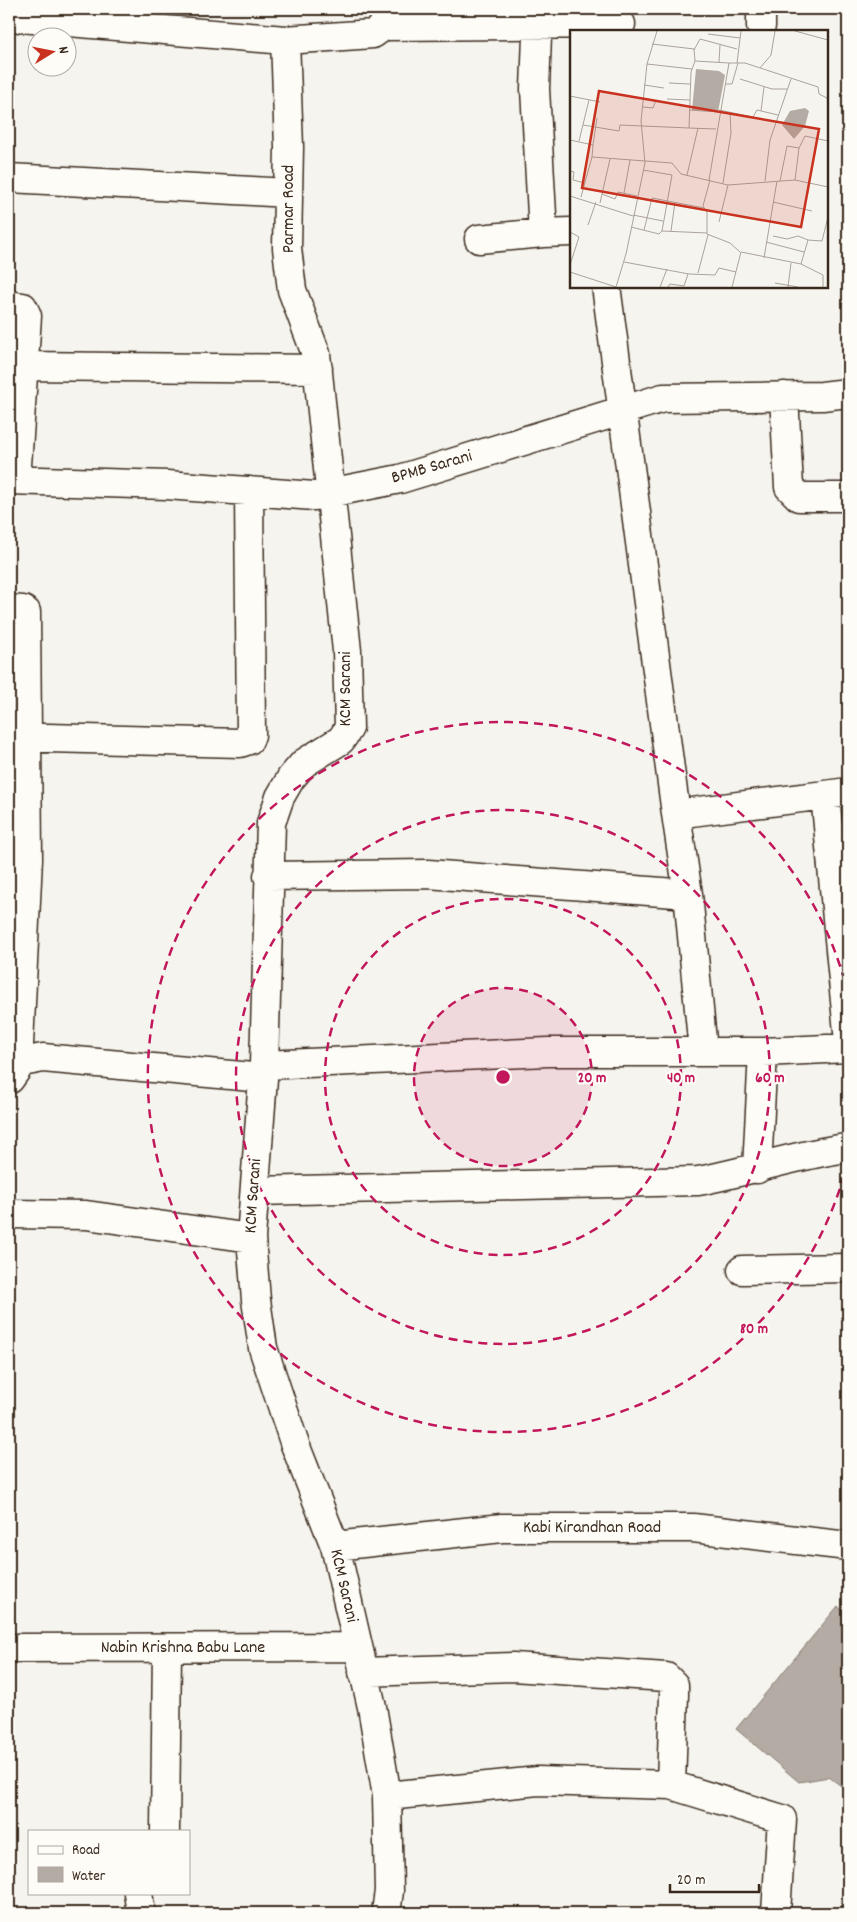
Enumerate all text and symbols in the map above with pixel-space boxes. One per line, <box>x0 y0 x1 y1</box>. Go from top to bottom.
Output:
north arrow <box>28 28 78 78</box>
inset map <box>570 30 827 288</box>
text: N <box>52 45 73 55</box>
street label: Parmar Road <box>277 165 302 253</box>
street label: BPMB Sarani <box>389 445 475 491</box>
street label: KCM Sarani <box>334 652 359 727</box>
centre of rings <box>494 1068 512 1086</box>
text: 20 m <box>578 1068 606 1090</box>
text: 40 m <box>667 1068 695 1090</box>
text: 60 m <box>755 1068 785 1090</box>
street label: KCM Sarani <box>239 1158 269 1234</box>
text: 80 m <box>740 1319 768 1341</box>
street label: Kabi Kirandhan Road <box>523 1516 661 1541</box>
street label: KCM Sarani <box>322 1547 364 1625</box>
street label: Nabin Krishna Babu Lane <box>101 1636 265 1661</box>
legend <box>28 1830 190 1894</box>
text: Road <box>72 1840 100 1862</box>
scale bar <box>670 1862 758 1894</box>
text: Water <box>72 1866 106 1888</box>
text: 20 m <box>677 1870 705 1892</box>

